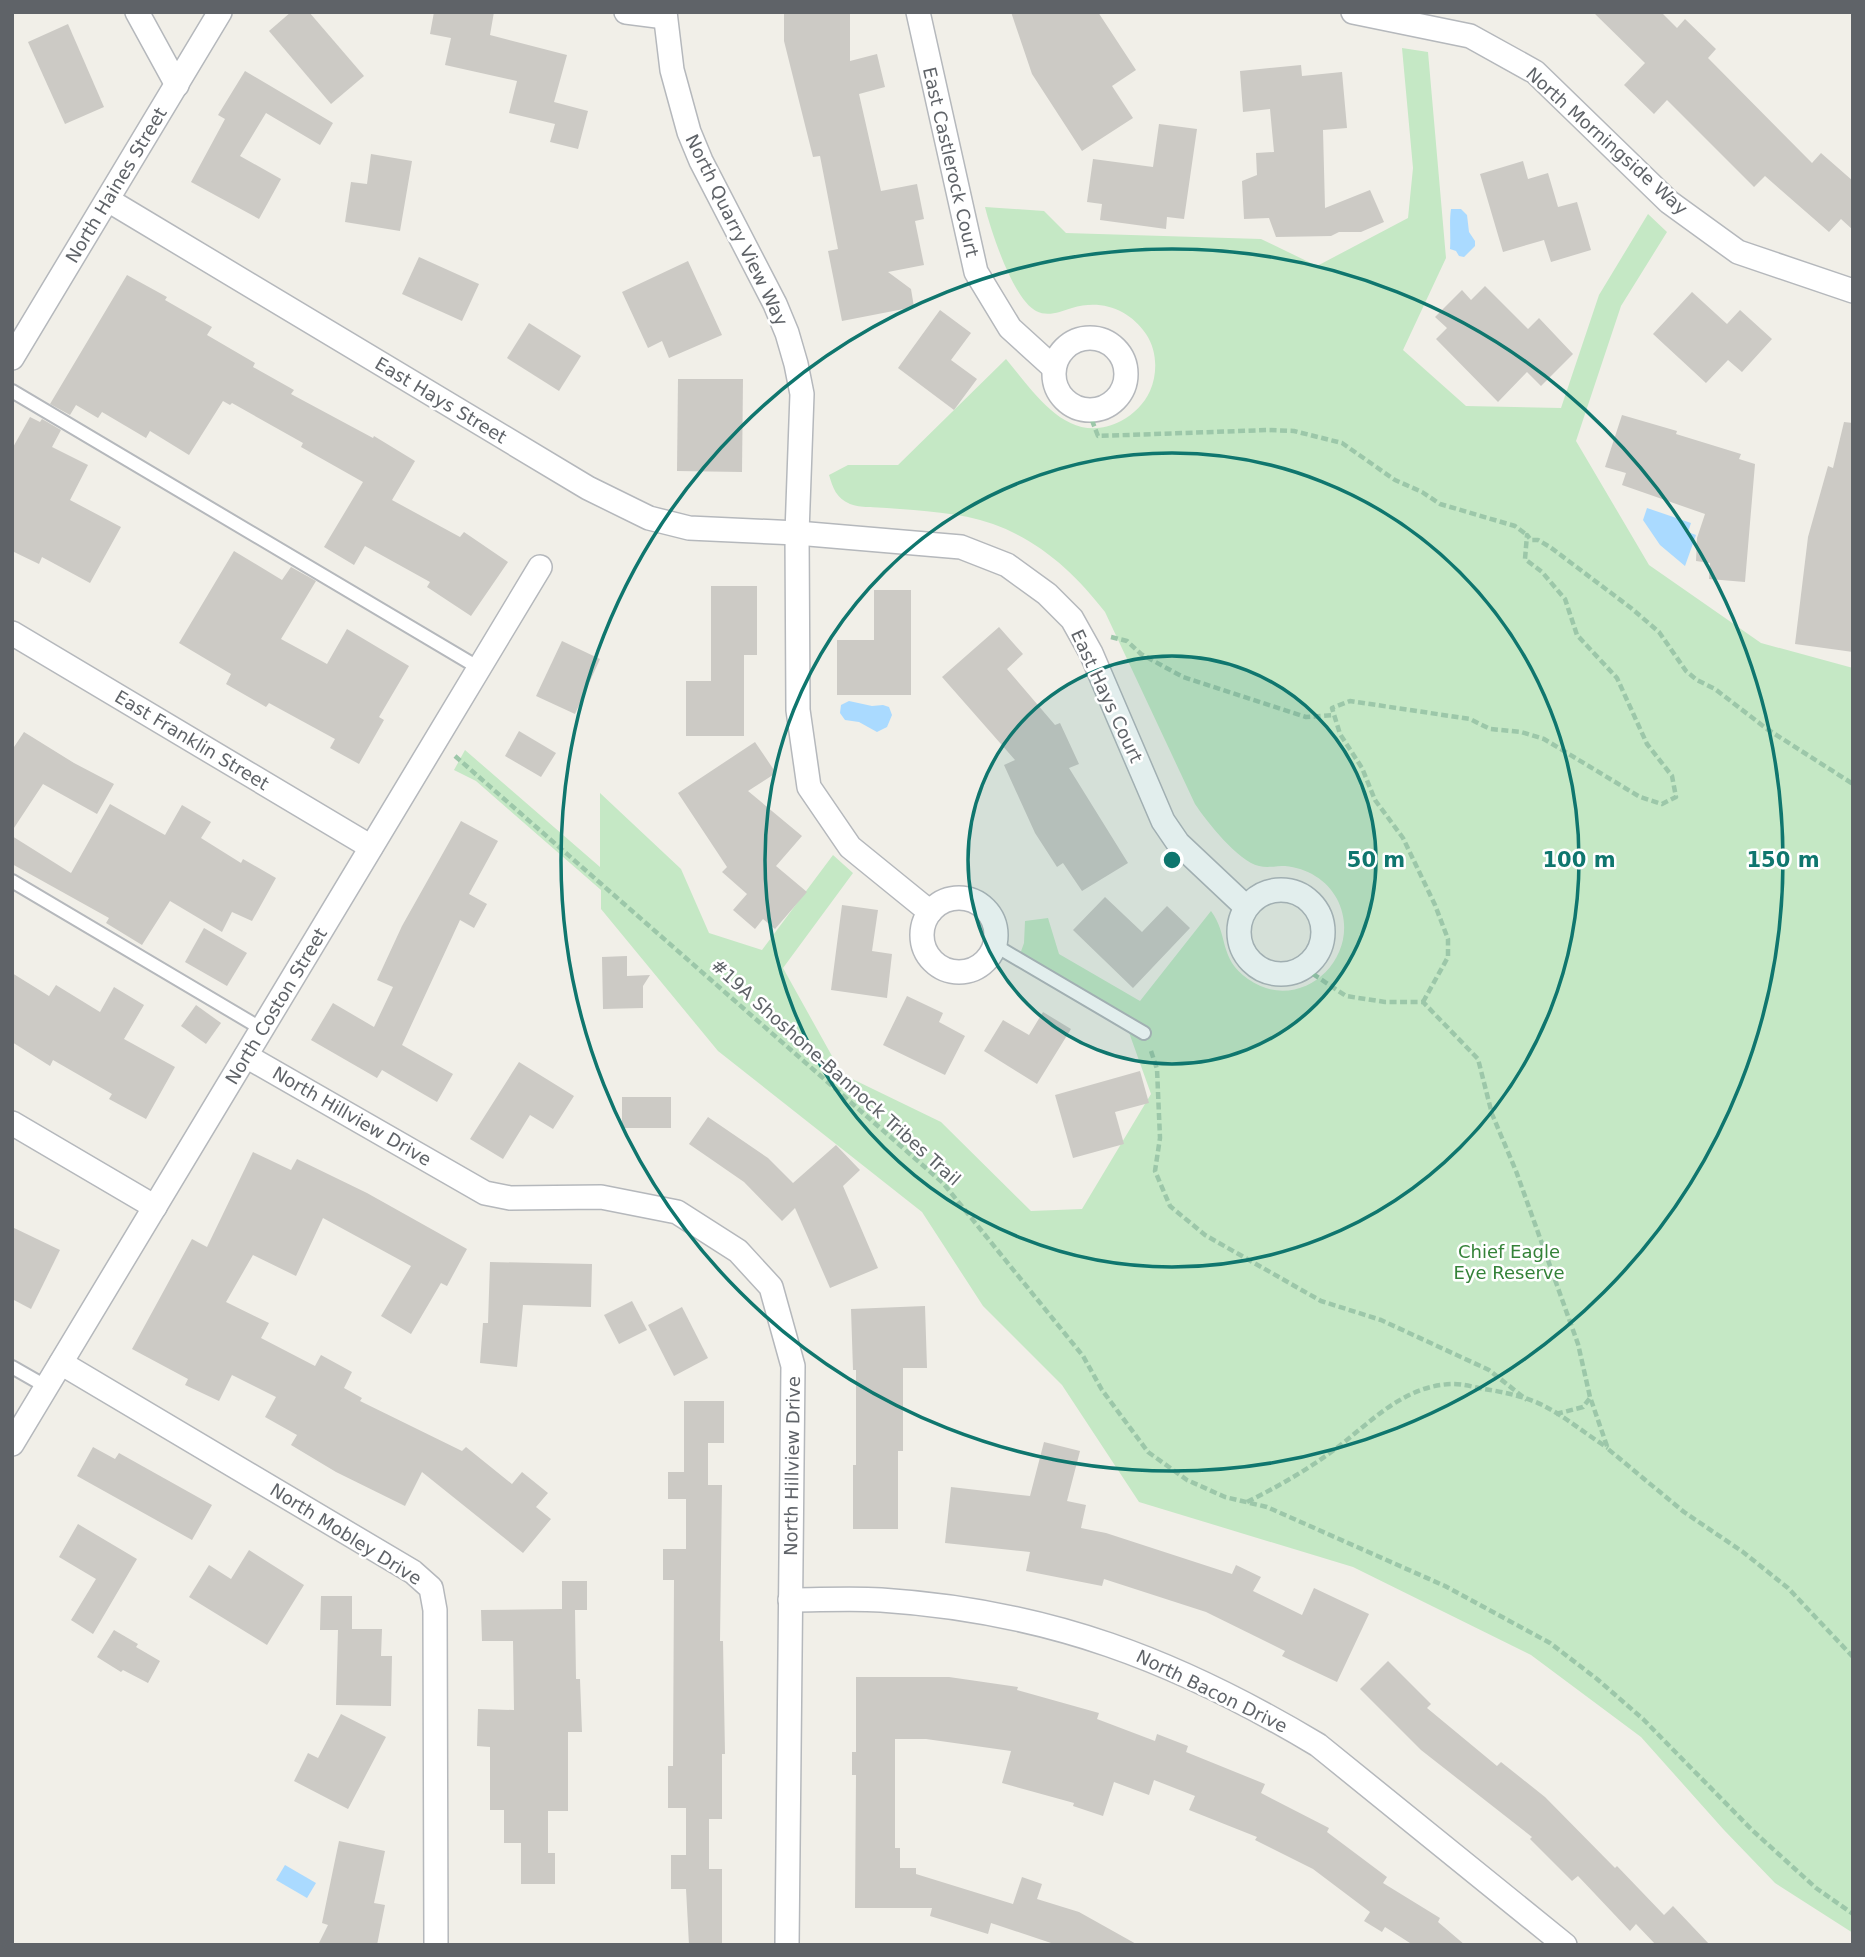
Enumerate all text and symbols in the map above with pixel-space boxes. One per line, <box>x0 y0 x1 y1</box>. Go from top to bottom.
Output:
street label: North Morningside Way <box>1522 63 1692 219</box>
street label: East Castlerock Court <box>919 65 983 259</box>
street label: North Haines Street <box>61 103 171 267</box>
street label: North Quarry View Way <box>681 131 793 329</box>
street label: East Hays Street <box>371 352 511 448</box>
street label: East Hays Court <box>1067 626 1147 766</box>
street label: East Franklin Street <box>111 686 273 794</box>
centre of rings <box>1160 848 1184 872</box>
text: 50 m <box>1347 848 1405 872</box>
text: 100 m <box>1542 848 1616 872</box>
text: 150 m <box>1746 848 1820 872</box>
street label: North Coston Street <box>221 924 331 1088</box>
street label: #19A Shoshone-Bannock Tribes Trail <box>707 954 965 1190</box>
street label: North Hillview Drive <box>269 1062 435 1170</box>
park label: Chief Eagle Eye Reserve <box>1453 1241 1565 1283</box>
street label: North Hillview Drive <box>780 1376 804 1556</box>
street label: North Mobley Drive <box>266 1479 426 1589</box>
street label: North Bacon Drive <box>1133 1645 1291 1737</box>

